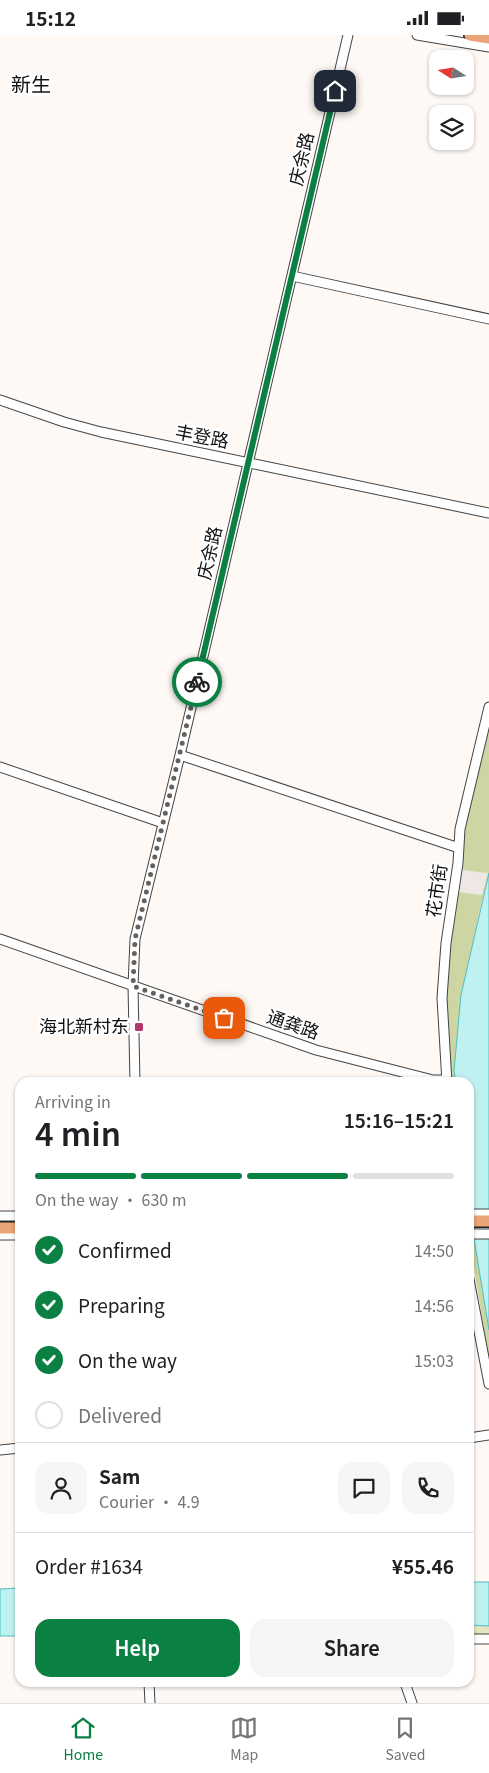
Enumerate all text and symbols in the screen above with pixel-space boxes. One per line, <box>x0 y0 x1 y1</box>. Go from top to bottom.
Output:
text: 15:12 <box>25 4 76 31</box>
north arrow <box>429 50 474 95</box>
map controls <box>429 50 474 150</box>
district label: 新生 <box>11 69 51 98</box>
pin <box>314 70 356 112</box>
icon: home <box>321 77 349 105</box>
button: layers <box>429 105 474 150</box>
street label: 庆余路 <box>281 129 319 188</box>
street label: 丰登路 <box>173 417 231 453</box>
street label: 庆余路 <box>189 523 227 582</box>
courier <box>172 657 222 707</box>
icon: bike <box>183 668 211 696</box>
street label: 花市街 <box>418 862 452 919</box>
pin <box>203 997 245 1039</box>
street label: 通龚路 <box>264 1002 323 1044</box>
icon: bag <box>210 1004 238 1032</box>
place label: 海北新村东 <box>39 1012 129 1038</box>
marker: 海北新村东 <box>133 1021 145 1033</box>
text: Arriving in <box>35 1089 111 1113</box>
text: 15:16–15:21 <box>344 1106 454 1133</box>
text: 4 min <box>35 1109 121 1155</box>
text: On the way · 630 m <box>35 1187 187 1211</box>
icon: check <box>35 1236 63 1264</box>
text: Confirmed <box>78 1236 172 1263</box>
text: 14:50 <box>414 1238 454 1262</box>
icon: check <box>35 1291 63 1319</box>
text: Preparing <box>78 1291 165 1318</box>
text: 14:56 <box>414 1293 454 1317</box>
icon: check <box>35 1346 63 1374</box>
text: On the way <box>78 1346 177 1373</box>
text: 15:03 <box>414 1348 454 1372</box>
text: Delivered <box>78 1401 162 1428</box>
button: person <box>35 1462 87 1514</box>
text: Sam <box>99 1462 140 1489</box>
button: chat <box>338 1462 390 1514</box>
button: phone <box>402 1462 454 1514</box>
text: Courier · 4.9 <box>99 1489 200 1513</box>
text: Order #1634 <box>35 1552 143 1579</box>
text: ¥55.46 <box>392 1552 454 1579</box>
button: Help <box>35 1619 240 1677</box>
button: Share <box>250 1619 454 1677</box>
tab: Home <box>64 1714 103 1764</box>
tab: Map <box>230 1714 258 1764</box>
tab: Saved <box>385 1714 425 1764</box>

